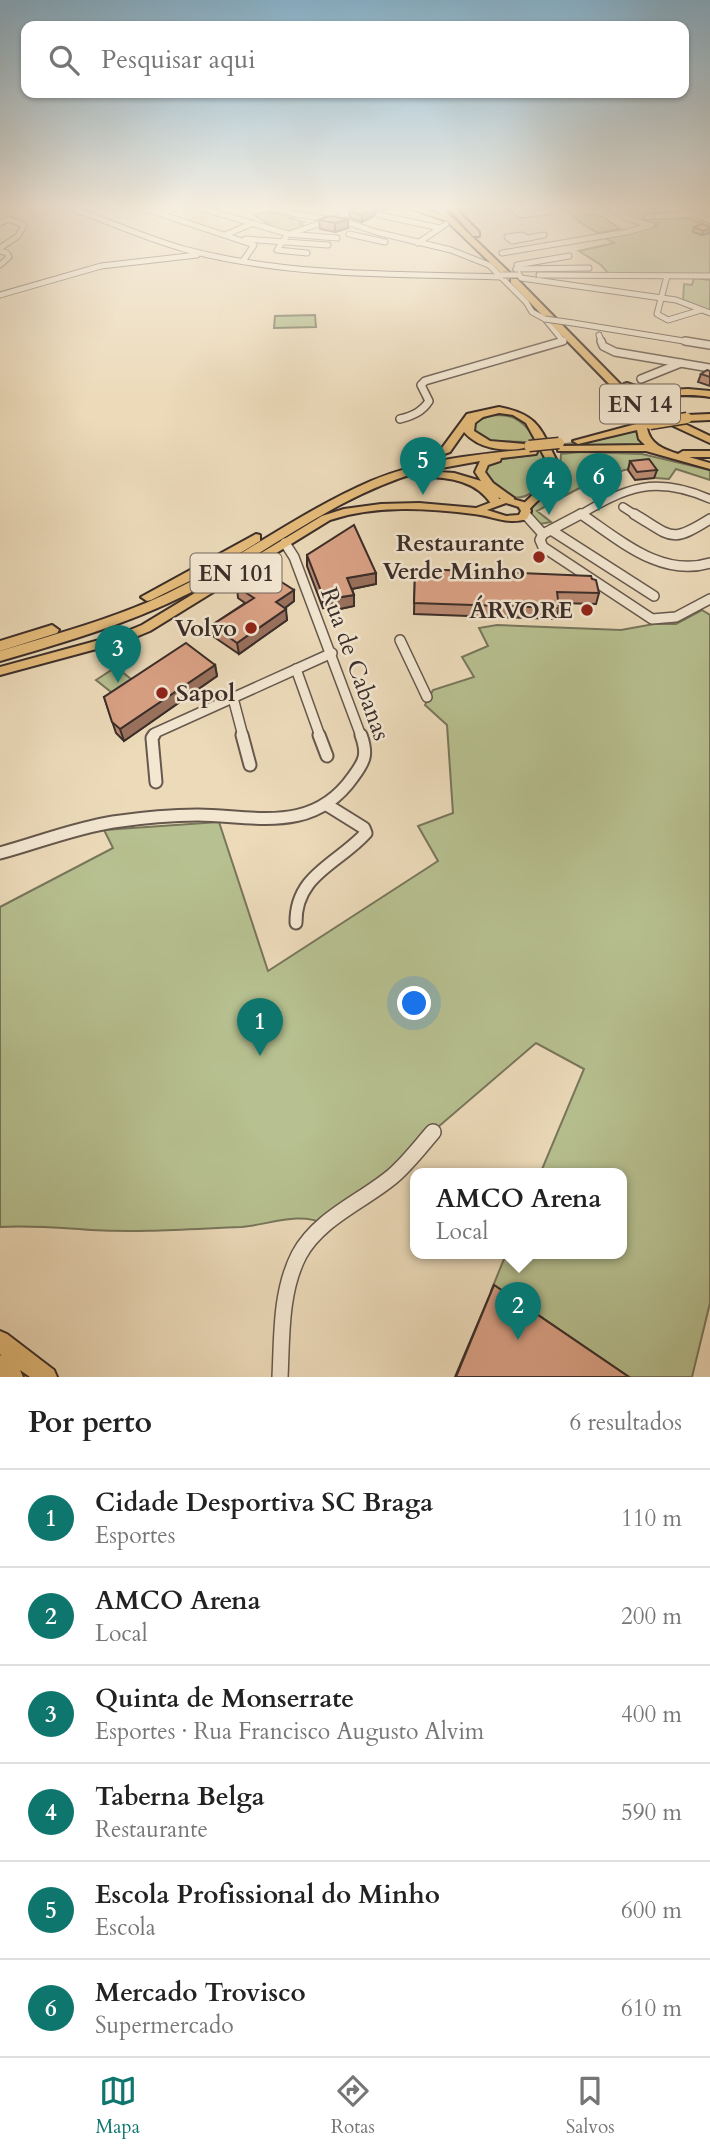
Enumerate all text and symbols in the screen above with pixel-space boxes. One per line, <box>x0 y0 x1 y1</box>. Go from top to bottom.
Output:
search box <box>21 21 689 98</box>
icon: search <box>45 41 83 79</box>
text: Pesquisar aqui <box>101 42 256 77</box>
road number: EN 14 <box>600 384 680 424</box>
pin: 5 <box>400 437 446 495</box>
pin: 6 <box>576 453 622 511</box>
pin: 4 <box>526 457 572 515</box>
place label: Restaurante Verde Minho <box>382 527 525 588</box>
marker: Restaurante Verde Minho <box>531 549 547 565</box>
road number: EN 101 <box>190 554 282 593</box>
street label: Rua de Cabanas <box>312 583 398 745</box>
place label: ÁRVORE <box>469 594 573 627</box>
marker: ÁRVORE <box>579 602 595 618</box>
place label: Volvo <box>175 612 237 645</box>
marker: Volvo <box>243 620 259 636</box>
pin: 3 <box>95 625 141 683</box>
place label: Sapol <box>176 677 235 710</box>
marker: Sapol <box>154 685 170 701</box>
your location <box>397 986 431 1020</box>
pin: 1 <box>237 998 283 1056</box>
popup <box>410 1168 627 1259</box>
text: AMCO Arena <box>436 1181 601 1216</box>
text: Local <box>436 1216 488 1247</box>
pin: 2 <box>495 1282 541 1340</box>
text: Por perto <box>28 1402 152 1443</box>
text: 6 resultados <box>569 1407 682 1438</box>
text: Cidade Desportiva SC Braga <box>95 1485 433 1520</box>
text: 1 <box>45 1503 57 1534</box>
text: 110 m <box>621 1503 682 1534</box>
text: Esportes <box>95 1520 175 1551</box>
text: AMCO Arena <box>95 1583 261 1618</box>
text: 2 <box>45 1601 57 1632</box>
text: 200 m <box>621 1601 682 1632</box>
text: Local <box>95 1618 148 1649</box>
text: Quinta de Monserrate <box>95 1681 354 1716</box>
text: 3 <box>45 1699 57 1730</box>
text: 400 m <box>621 1699 682 1730</box>
text: Esportes · Rua Francisco Augusto Alvim <box>95 1716 484 1747</box>
text: Taberna Belga <box>95 1779 265 1814</box>
text: 4 <box>45 1797 57 1828</box>
text: 590 m <box>621 1797 682 1828</box>
text: Restaurante <box>95 1814 208 1845</box>
text: Escola Profissional do Minho <box>95 1877 440 1912</box>
text: 5 <box>45 1895 57 1926</box>
text: 600 m <box>621 1895 682 1926</box>
text: Escola <box>95 1912 156 1943</box>
text: Mercado Trovisco <box>95 1975 306 2010</box>
text: 6 <box>45 1993 57 2024</box>
text: 610 m <box>621 1993 682 2024</box>
text: Supermercado <box>95 2010 234 2041</box>
tab: Mapa <box>95 2072 140 2140</box>
tab: Rotas <box>331 2072 375 2140</box>
tab: Salvos <box>566 2072 615 2140</box>

